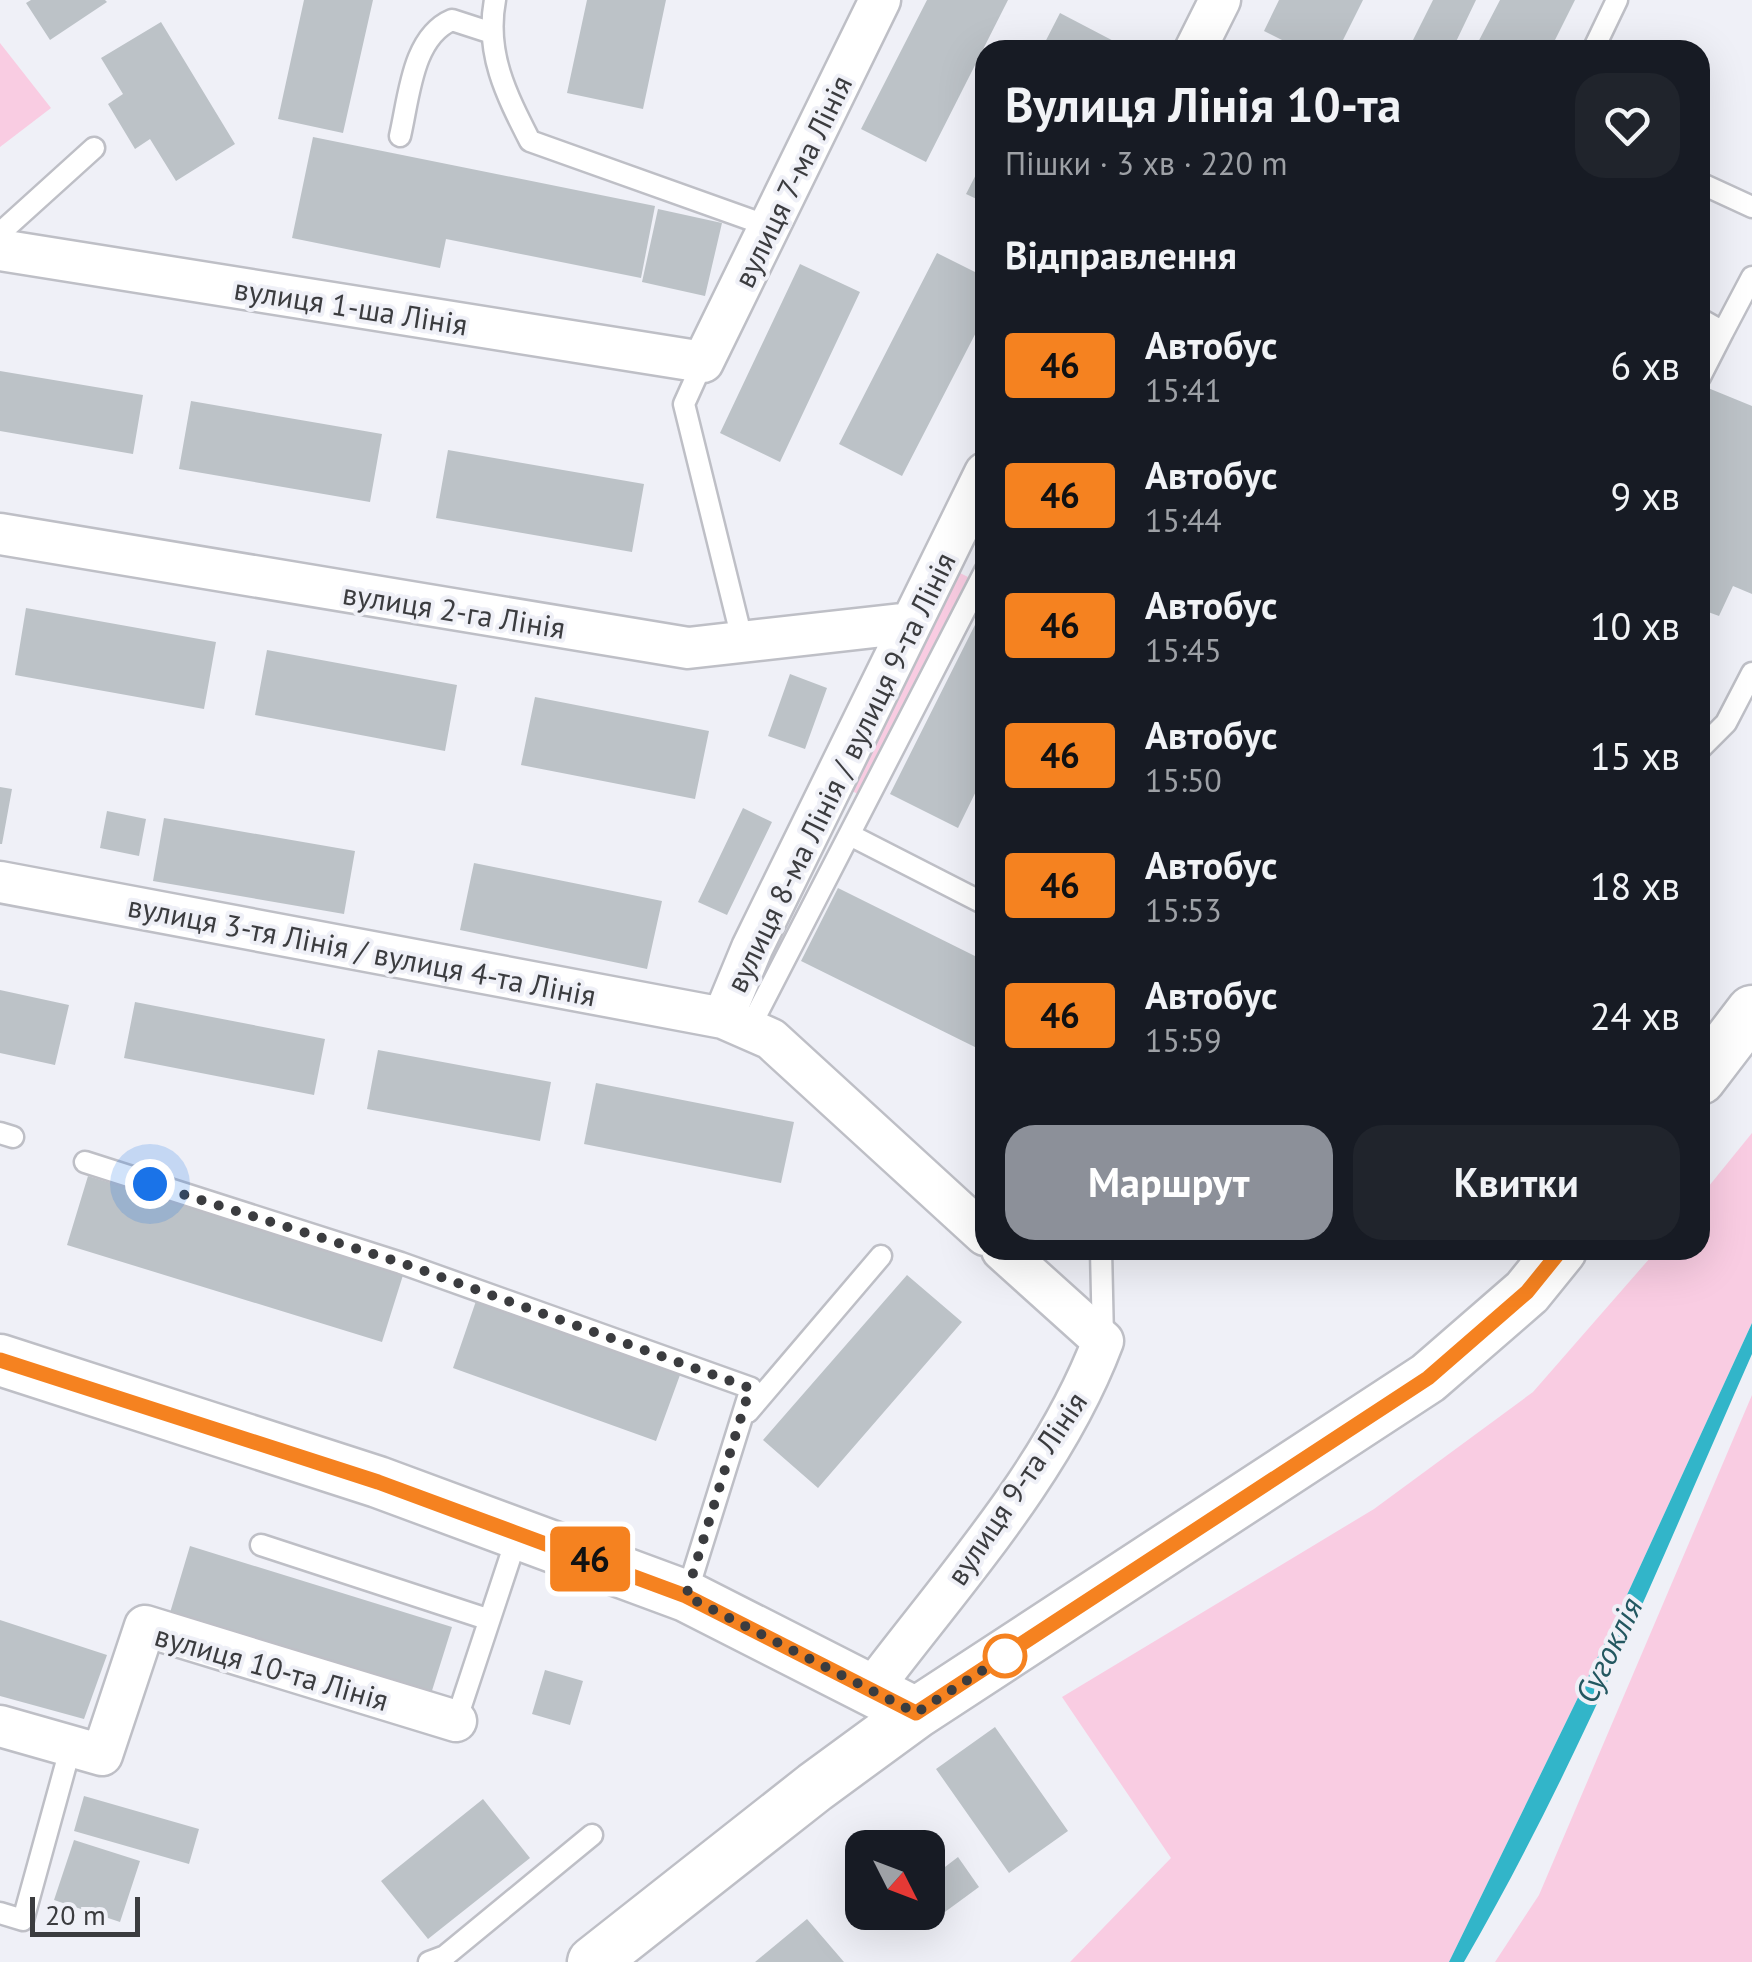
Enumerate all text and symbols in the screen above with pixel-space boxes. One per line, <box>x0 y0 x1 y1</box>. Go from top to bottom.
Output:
street label: вулиця 7-ма Лінія <box>724 69 860 293</box>
text: Вулиця Лінія 10-та <box>1005 73 1401 135</box>
button: heart <box>1575 73 1680 178</box>
text: Пішки · 3 хв · 220 m <box>1005 142 1288 184</box>
text: Відправлення <box>1005 230 1237 279</box>
street label: вулиця 1-ша Лінія <box>232 268 470 344</box>
text: Автобус <box>1145 320 1278 369</box>
text: 6 хв <box>1611 341 1680 390</box>
text: 46 <box>1040 342 1080 388</box>
text: 15:41 <box>1145 369 1222 411</box>
text: Автобус <box>1145 450 1278 499</box>
text: 9 хв <box>1611 471 1680 520</box>
text: 46 <box>1040 472 1080 518</box>
text: 15:44 <box>1145 499 1222 541</box>
street label: вулиця 8-ма Лінія / вулиця 9-та Лінія <box>716 546 964 998</box>
street label: вулиця 2-га Лінія <box>340 573 568 647</box>
text: Автобус <box>1145 580 1278 629</box>
text: 10 хв <box>1590 601 1680 650</box>
text: 46 <box>1040 602 1080 648</box>
text: 15:45 <box>1145 629 1222 671</box>
text: Автобус <box>1145 710 1278 759</box>
text: 15 хв <box>1590 731 1680 780</box>
text: 46 <box>1040 732 1080 778</box>
text: 15:50 <box>1145 759 1222 801</box>
text: Автобус <box>1145 840 1278 889</box>
text: 18 хв <box>1590 861 1680 910</box>
text: 46 <box>1040 862 1080 908</box>
street label: вулиця 3-тя Лінія / вулиця 4-та Лінія <box>125 885 599 1015</box>
text: 15:53 <box>1145 889 1222 931</box>
text: Автобус <box>1145 970 1278 1019</box>
text: 24 хв <box>1590 991 1680 1040</box>
text: 46 <box>1040 992 1080 1038</box>
text: 15:59 <box>1145 1019 1222 1061</box>
button: Маршрут <box>1005 1125 1333 1240</box>
button: Квитки <box>1353 1125 1680 1240</box>
your location <box>125 1159 175 1209</box>
street label: вулиця 9-та Лінія <box>937 1384 1095 1592</box>
line badge: 46 <box>545 1526 635 1592</box>
text: 46 <box>570 1536 610 1582</box>
water label: Сугоклія <box>1564 1590 1652 1710</box>
street label: вулиця 10-та Лінія <box>151 1615 393 1719</box>
unlabelled marker <box>984 1635 1026 1677</box>
north arrow <box>845 1830 945 1930</box>
map controls <box>845 1830 945 1930</box>
scale bar <box>30 1892 140 1936</box>
text: 20 m <box>45 1896 106 1933</box>

